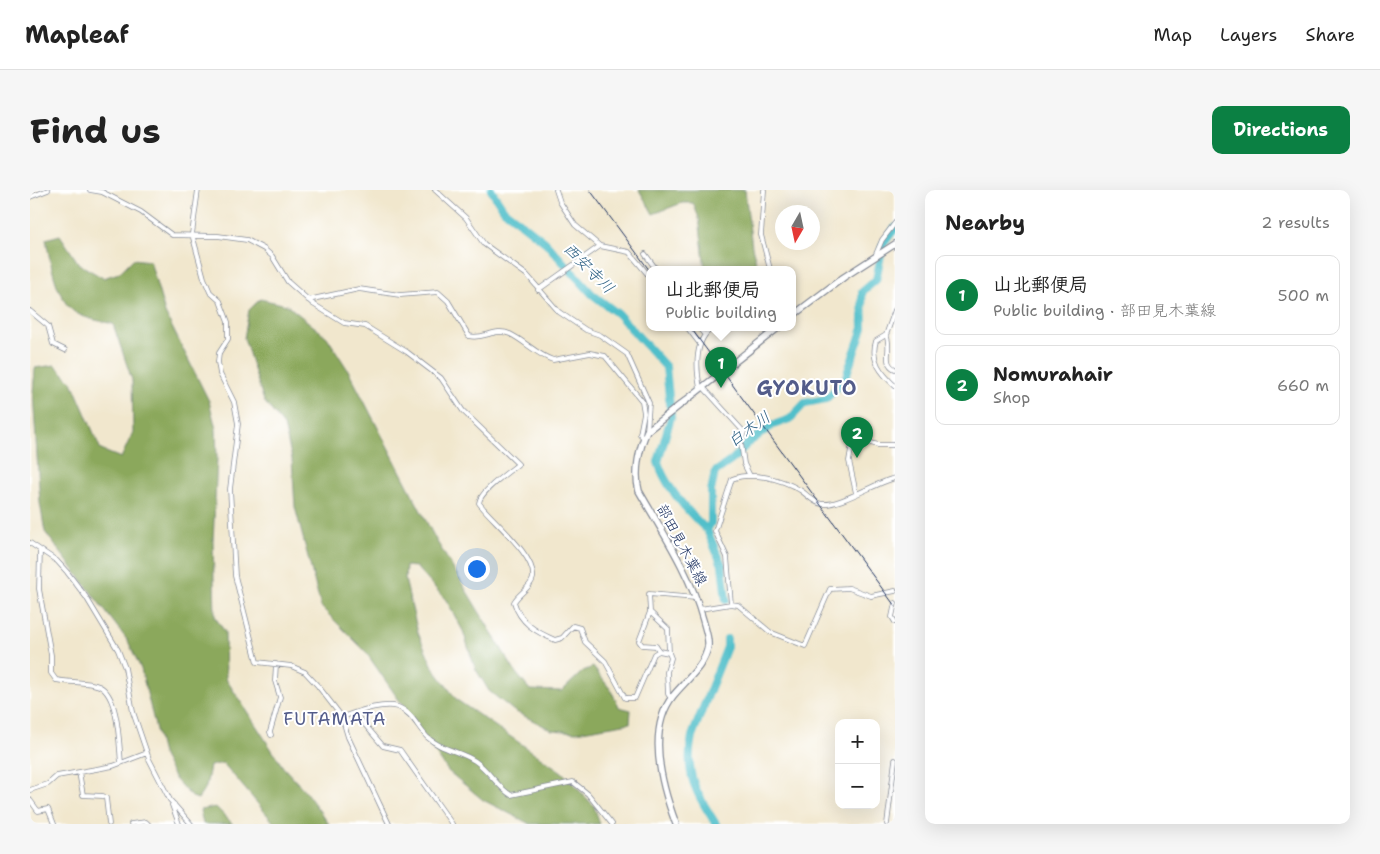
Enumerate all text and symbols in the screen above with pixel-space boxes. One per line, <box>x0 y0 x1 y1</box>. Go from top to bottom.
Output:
text: Mapleaf <box>25 19 129 51</box>
text: Map <box>1154 23 1192 47</box>
text: Layers <box>1220 23 1277 47</box>
text: Share <box>1305 23 1355 47</box>
button: Directions <box>1212 106 1350 154</box>
text: Find us <box>30 107 161 154</box>
north arrow <box>775 205 820 250</box>
text: Nearby <box>945 209 1025 237</box>
text: 2 results <box>1261 212 1330 233</box>
water label: 西安寺川 <box>559 238 619 298</box>
popup <box>646 266 796 331</box>
text: 山北郵便局 <box>993 272 1088 297</box>
text: 山北郵便局 <box>665 277 760 302</box>
text: 1 <box>958 285 966 306</box>
text: 500 m <box>1278 285 1329 306</box>
text: Public building · 部田見木葉線 <box>993 300 1216 321</box>
text: Public building <box>665 302 777 323</box>
pin: 1 <box>705 347 737 388</box>
text: Nomurahair <box>993 362 1113 387</box>
district label: GYOKUTO <box>757 375 857 401</box>
text: 2 <box>956 375 968 396</box>
text: 660 m <box>1277 375 1329 396</box>
text: Shop <box>993 387 1030 408</box>
water label: 白木川 <box>723 406 775 452</box>
pin: 2 <box>841 417 873 458</box>
street label: 部田見木葉線 <box>652 501 712 589</box>
your location <box>464 556 490 582</box>
district label: FUTAMATA <box>283 707 387 731</box>
map controls <box>835 719 880 809</box>
button: + <box>835 719 880 764</box>
button: − <box>835 764 880 809</box>

